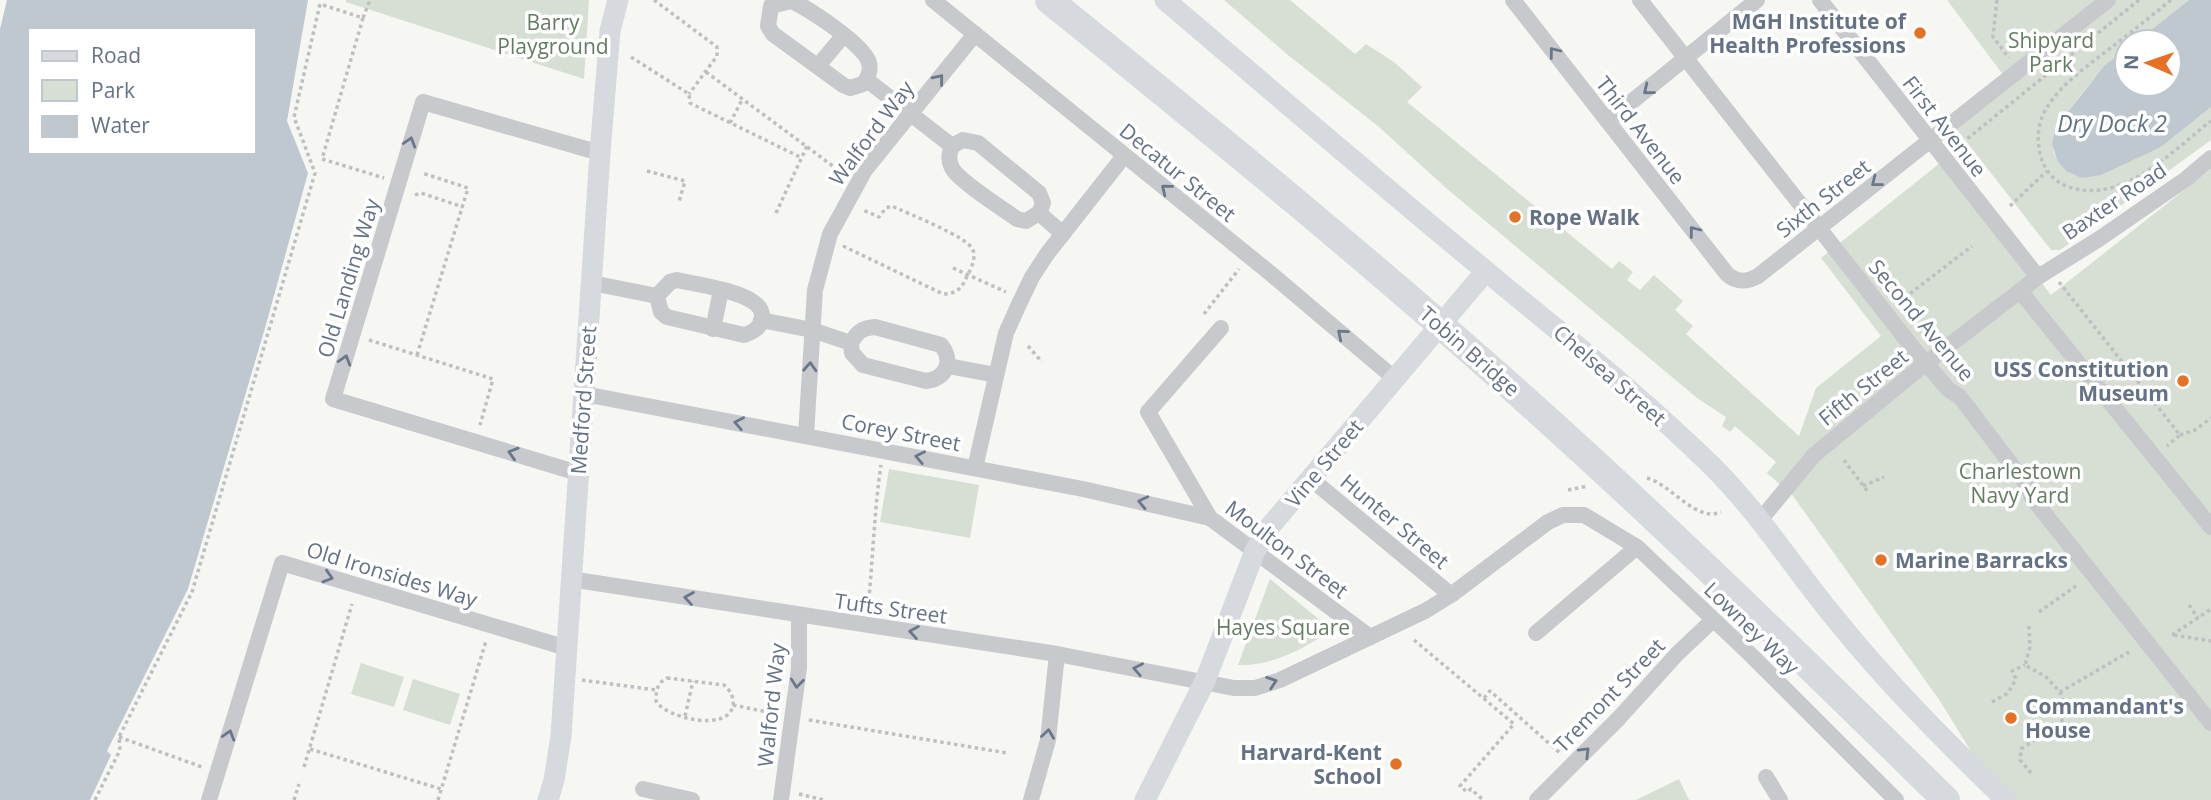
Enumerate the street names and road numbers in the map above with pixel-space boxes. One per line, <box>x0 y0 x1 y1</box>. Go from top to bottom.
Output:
street label: Third Avenue <box>1590 70 1692 190</box>
street label: First Avenue <box>1897 70 1993 182</box>
street label: Walford Way <box>822 74 920 191</box>
street label: Decatur Street <box>1114 116 1242 228</box>
street label: Sixth Street <box>1770 152 1876 244</box>
street label: Baxter Road <box>2057 156 2171 246</box>
street label: Old Landing Way <box>311 195 386 361</box>
street label: Second Avenue <box>1863 253 1981 387</box>
street label: Tobin Bridge <box>1414 300 1526 402</box>
street label: Chelsea Street <box>1548 318 1672 432</box>
street label: Medford Street <box>564 325 602 475</box>
street label: Fifth Street <box>1812 342 1914 432</box>
street label: Corey Street <box>839 407 963 457</box>
street label: Vine Street <box>1279 413 1369 513</box>
street label: Hunter Street <box>1335 467 1455 575</box>
street label: Moulton Street <box>1220 494 1354 604</box>
street label: Old Ironsides Way <box>303 535 481 613</box>
street label: Lowney Way <box>1698 576 1806 681</box>
street label: Tufts Street <box>833 586 949 630</box>
street label: Tremont Street <box>1547 632 1671 758</box>
street label: Walford Way <box>751 641 791 768</box>

